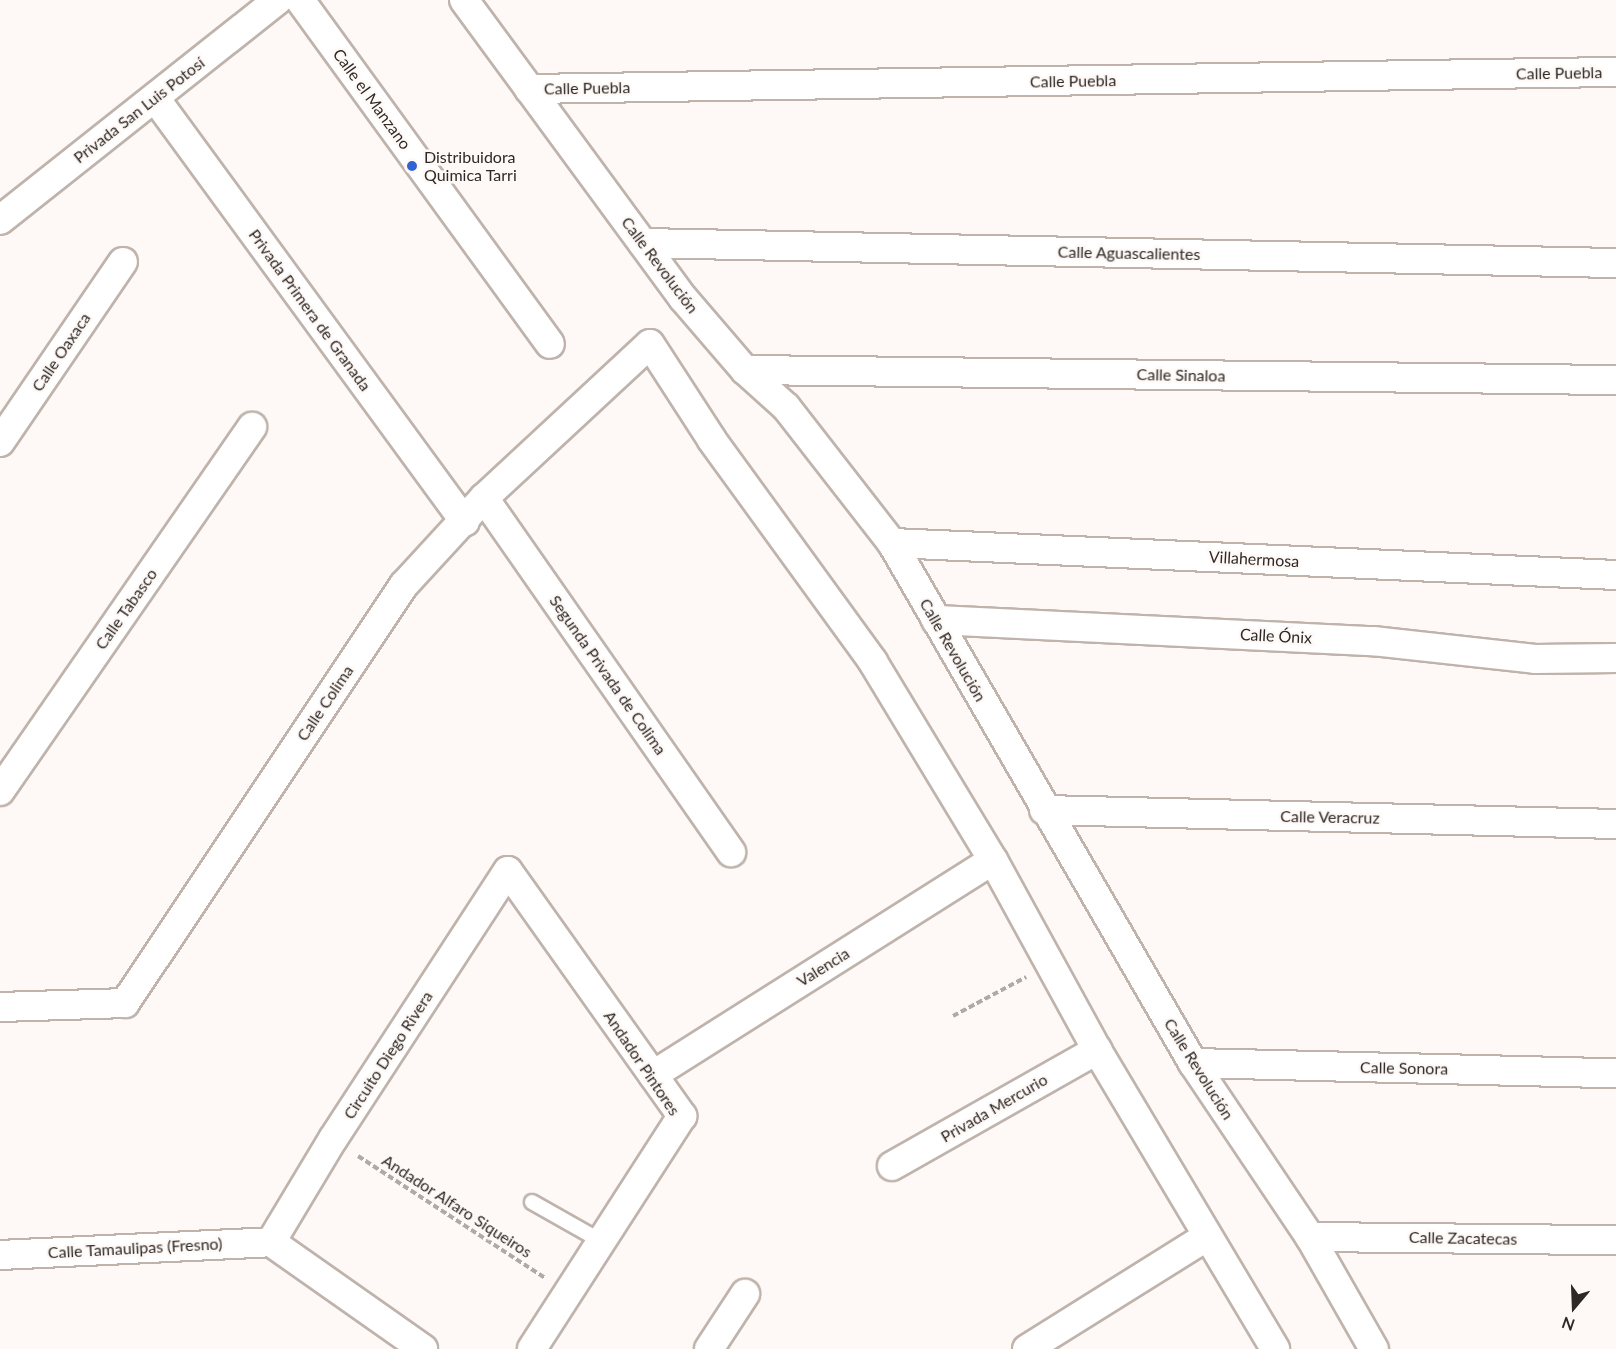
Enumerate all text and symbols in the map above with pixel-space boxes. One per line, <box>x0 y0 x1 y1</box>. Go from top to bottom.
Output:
street label: Calle el Manzano <box>329 45 415 153</box>
street label: Privada San Luis Potosí <box>70 53 208 167</box>
street label: Calle Puebla <box>1516 63 1602 83</box>
street label: Calle Puebla <box>1030 71 1116 91</box>
street label: Calle Puebla <box>544 78 630 98</box>
place label: Distribuidora Quimica Tarri <box>424 147 517 185</box>
marker: Distribuidora Quimica Tarri <box>405 159 419 173</box>
street label: Calle Revolución <box>617 213 703 317</box>
street label: Privada Primera de Granada <box>245 225 375 395</box>
street label: Calle Aguascalientes <box>1057 242 1201 264</box>
street label: Calle Oaxaca <box>28 309 94 395</box>
street label: Calle Sinaloa <box>1136 365 1226 385</box>
street label: Villahermosa <box>1208 547 1300 571</box>
street label: Calle Tabasco <box>91 565 161 653</box>
street label: Segunda Privada de Colima <box>546 592 670 758</box>
street label: Calle Revolución <box>916 595 990 705</box>
street label: Calle Ónix <box>1239 625 1313 647</box>
street label: Calle Colima <box>293 662 357 744</box>
street label: Calle Veracruz <box>1280 807 1380 827</box>
street label: Valencia <box>793 943 853 991</box>
street label: Circuito Diego Rivera <box>339 987 437 1123</box>
street label: Andador Pintores <box>600 1007 684 1119</box>
street label: Calle Revolución <box>1160 1015 1238 1123</box>
street label: Calle Sonora <box>1360 1058 1448 1078</box>
street label: Privada Mercurio <box>937 1070 1051 1146</box>
street label: Andador Alfaro Siqueiros <box>378 1150 536 1262</box>
street label: Calle Zacatecas <box>1409 1227 1517 1249</box>
street label: Calle Tamaulipas (Fresno) <box>47 1234 223 1262</box>
north arrow <box>1544 1277 1604 1337</box>
text: N <box>1559 1314 1577 1335</box>

